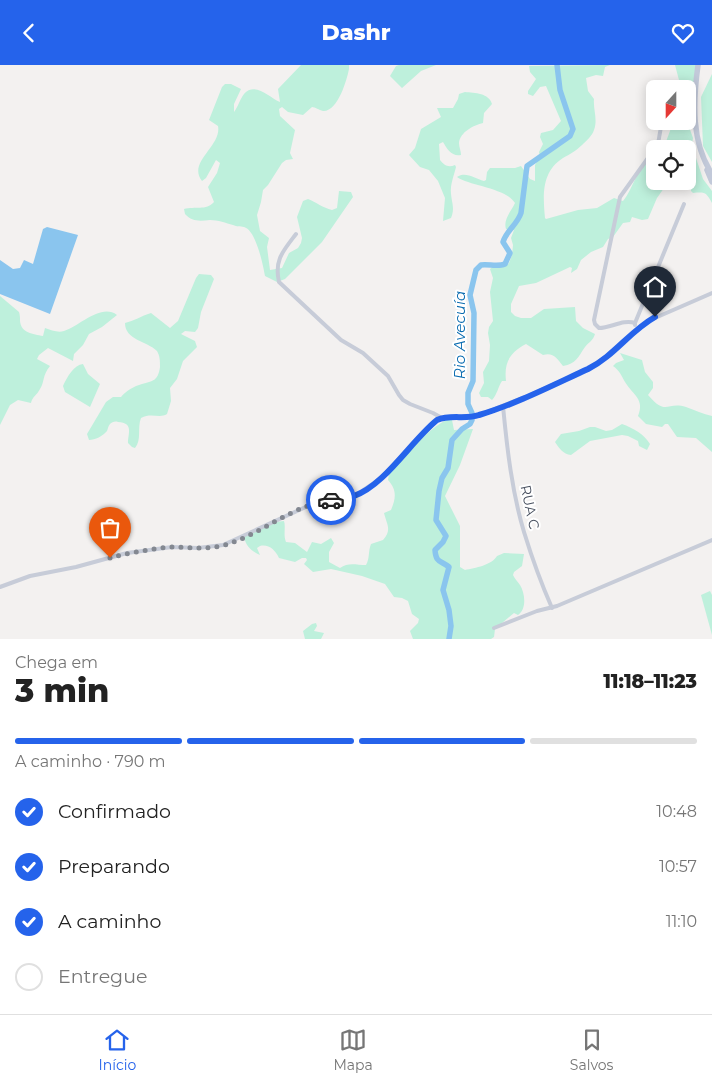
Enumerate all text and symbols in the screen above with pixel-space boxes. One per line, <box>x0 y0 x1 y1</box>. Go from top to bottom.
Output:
icon: back <box>15 19 43 47</box>
text: Dashr <box>321 19 391 46</box>
icon: heart <box>669 19 697 47</box>
north arrow <box>646 80 696 130</box>
map controls <box>646 80 696 190</box>
button: locate <box>646 140 696 190</box>
pin <box>634 266 676 317</box>
icon: home <box>641 273 669 301</box>
water label: Rio Avecuía <box>450 291 469 379</box>
courier <box>306 475 356 525</box>
street label: RUA C <box>517 483 543 531</box>
icon: car <box>317 486 345 514</box>
pin <box>89 507 131 558</box>
icon: bag <box>96 514 124 542</box>
text: Chega em <box>15 653 98 672</box>
text: 11:18–11:23 <box>603 670 697 693</box>
text: 3 min <box>15 671 109 710</box>
text: A caminho · 790 m <box>15 752 165 771</box>
icon: check <box>15 798 43 826</box>
text: Confirmado <box>58 800 171 823</box>
text: 10:48 <box>656 802 697 821</box>
icon: check <box>15 853 43 881</box>
text: Preparando <box>58 855 170 878</box>
text: 10:57 <box>659 857 697 876</box>
icon: check <box>15 908 43 936</box>
text: A caminho <box>58 910 161 933</box>
text: 11:10 <box>666 912 697 931</box>
text: Entregue <box>58 965 147 988</box>
tab: Início <box>99 1026 136 1074</box>
tab: Mapa <box>333 1026 373 1074</box>
tab: Salvos <box>570 1026 613 1074</box>

